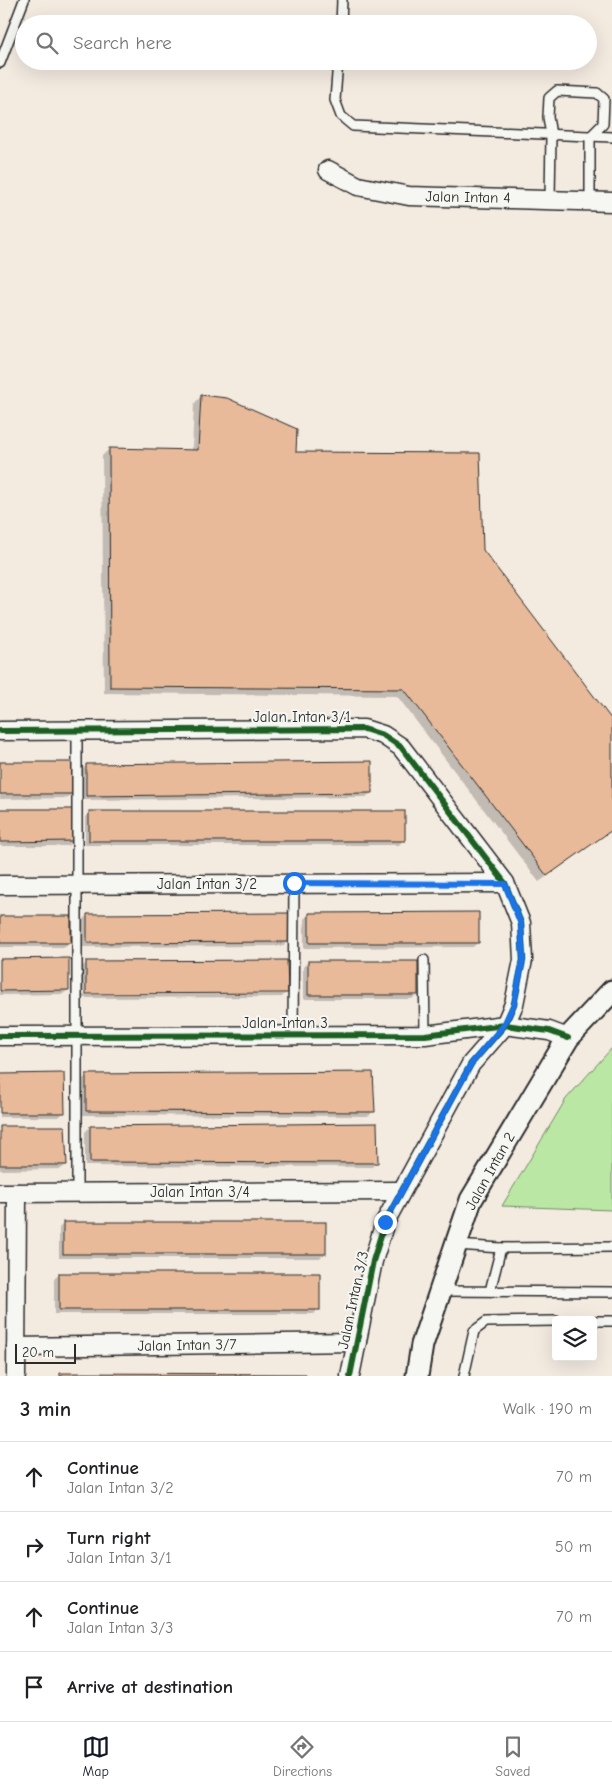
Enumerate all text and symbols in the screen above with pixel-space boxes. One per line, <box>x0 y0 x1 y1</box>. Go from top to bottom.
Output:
search box <box>15 15 597 70</box>
icon: search <box>33 29 61 57</box>
text: Search here <box>73 32 172 54</box>
street label: Jalan Intan 4 <box>425 187 511 207</box>
street label: Jalan Intan 3/1 <box>253 708 351 726</box>
route start <box>283 872 306 895</box>
street label: Jalan Intan 3/2 <box>157 875 257 893</box>
street label: Jalan Intan 3 <box>242 1014 328 1032</box>
street label: Jalan Intan 2 <box>461 1129 519 1213</box>
street label: Jalan Intan 3/4 <box>150 1183 250 1201</box>
route end <box>374 1211 397 1234</box>
street label: Jalan Intan 3/3 <box>334 1249 372 1351</box>
map controls <box>552 1316 597 1361</box>
button: layers <box>552 1316 597 1361</box>
street label: Jalan Intan 3/7 <box>137 1335 237 1355</box>
scale bar <box>15 1341 76 1364</box>
text: 20 m <box>22 1344 54 1361</box>
text: 3 min <box>20 1397 71 1421</box>
text: Walk · 190 m <box>503 1400 592 1418</box>
text: Continue <box>67 1457 139 1479</box>
icon: ahead <box>20 1463 48 1491</box>
text: 70 m <box>556 1468 592 1486</box>
text: Jalan Intan 3/2 <box>67 1479 174 1497</box>
text: Turn right <box>67 1527 151 1549</box>
icon: right <box>20 1533 48 1561</box>
text: 50 m <box>555 1538 592 1556</box>
text: Jalan Intan 3/1 <box>67 1549 172 1567</box>
text: Continue <box>67 1597 139 1619</box>
icon: ahead <box>20 1603 48 1631</box>
text: 70 m <box>556 1608 592 1626</box>
text: Jalan Intan 3/3 <box>67 1619 173 1637</box>
icon: arrive <box>20 1673 48 1701</box>
text: Arrive at destination <box>67 1676 233 1698</box>
tab: Map <box>82 1733 110 1780</box>
tab: Directions <box>273 1733 332 1780</box>
tab: Saved <box>495 1733 530 1780</box>

